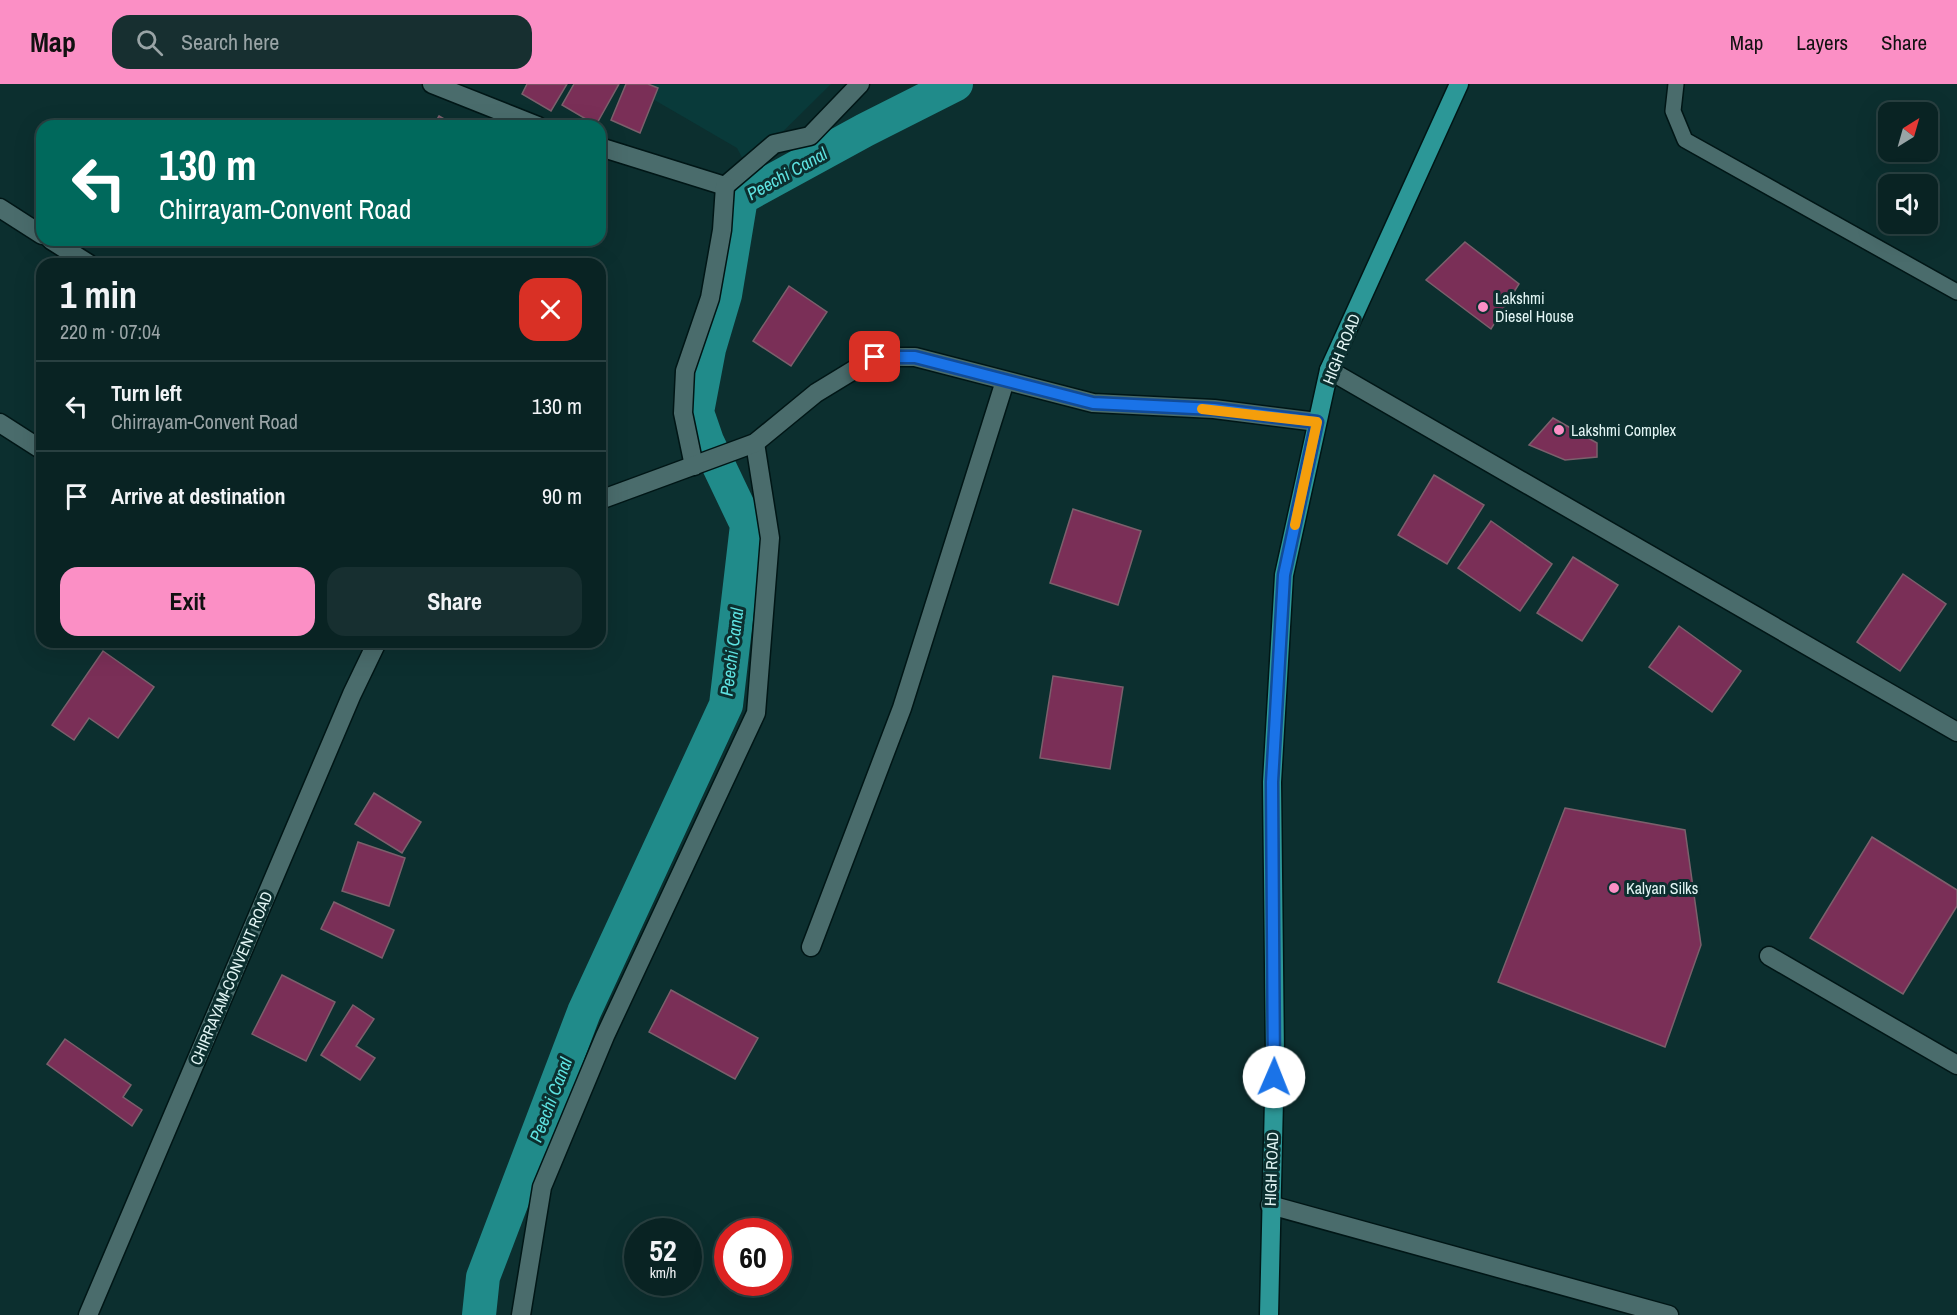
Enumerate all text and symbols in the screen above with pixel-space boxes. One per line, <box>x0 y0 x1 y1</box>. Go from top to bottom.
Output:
search box <box>112 15 532 69</box>
text: Map <box>30 23 76 61</box>
icon: search <box>133 26 166 59</box>
text: Search here <box>181 27 279 57</box>
text: Map <box>1730 28 1763 57</box>
text: Layers <box>1796 28 1848 57</box>
text: Share <box>1881 28 1927 57</box>
north arrow <box>1878 102 1938 162</box>
map controls <box>1878 102 1938 234</box>
text: 130 m <box>159 137 257 193</box>
water label: Peechi Canal <box>742 141 832 206</box>
icon: left <box>60 144 138 222</box>
button: sound <box>1878 174 1938 234</box>
text: Chirrayam-Convent Road <box>159 191 411 227</box>
text: 1 min <box>60 271 137 319</box>
button: close <box>519 278 582 341</box>
place label: Lakshmi Diesel House <box>1495 287 1574 327</box>
marker: Lakshmi Diesel House <box>1476 300 1490 314</box>
street label: HIGH ROAD <box>1317 310 1365 388</box>
text: 220 m · 07:04 <box>60 318 160 345</box>
pin <box>849 331 900 382</box>
icon: arrive <box>858 340 891 373</box>
text: Turn left <box>111 378 182 408</box>
icon: left <box>60 390 93 423</box>
text: 130 m <box>532 391 582 421</box>
text: Chirrayam-Convent Road <box>111 408 298 435</box>
place label: Lakshmi Complex <box>1571 419 1676 441</box>
marker: Lakshmi Complex <box>1552 423 1566 437</box>
icon: arrive <box>60 480 93 513</box>
text: Arrive at destination <box>111 481 285 511</box>
text: 90 m <box>542 481 582 511</box>
button: Exit <box>60 567 315 636</box>
button: Share <box>327 567 582 636</box>
water label: Peechi Canal <box>714 606 749 697</box>
place label: Kalyan Silks <box>1626 877 1698 899</box>
marker: Kalyan Silks <box>1607 881 1621 895</box>
street label: CHIRRAYAM-CONVENT ROAD <box>184 888 278 1068</box>
position arrow <box>1242 1045 1306 1109</box>
water label: Peechi Canal <box>523 1053 578 1146</box>
street label: HIGH ROAD <box>1259 1131 1283 1207</box>
speed limit sign: 60 <box>714 1218 792 1296</box>
text: 52 <box>649 1230 677 1270</box>
text: km/h <box>650 1262 676 1283</box>

